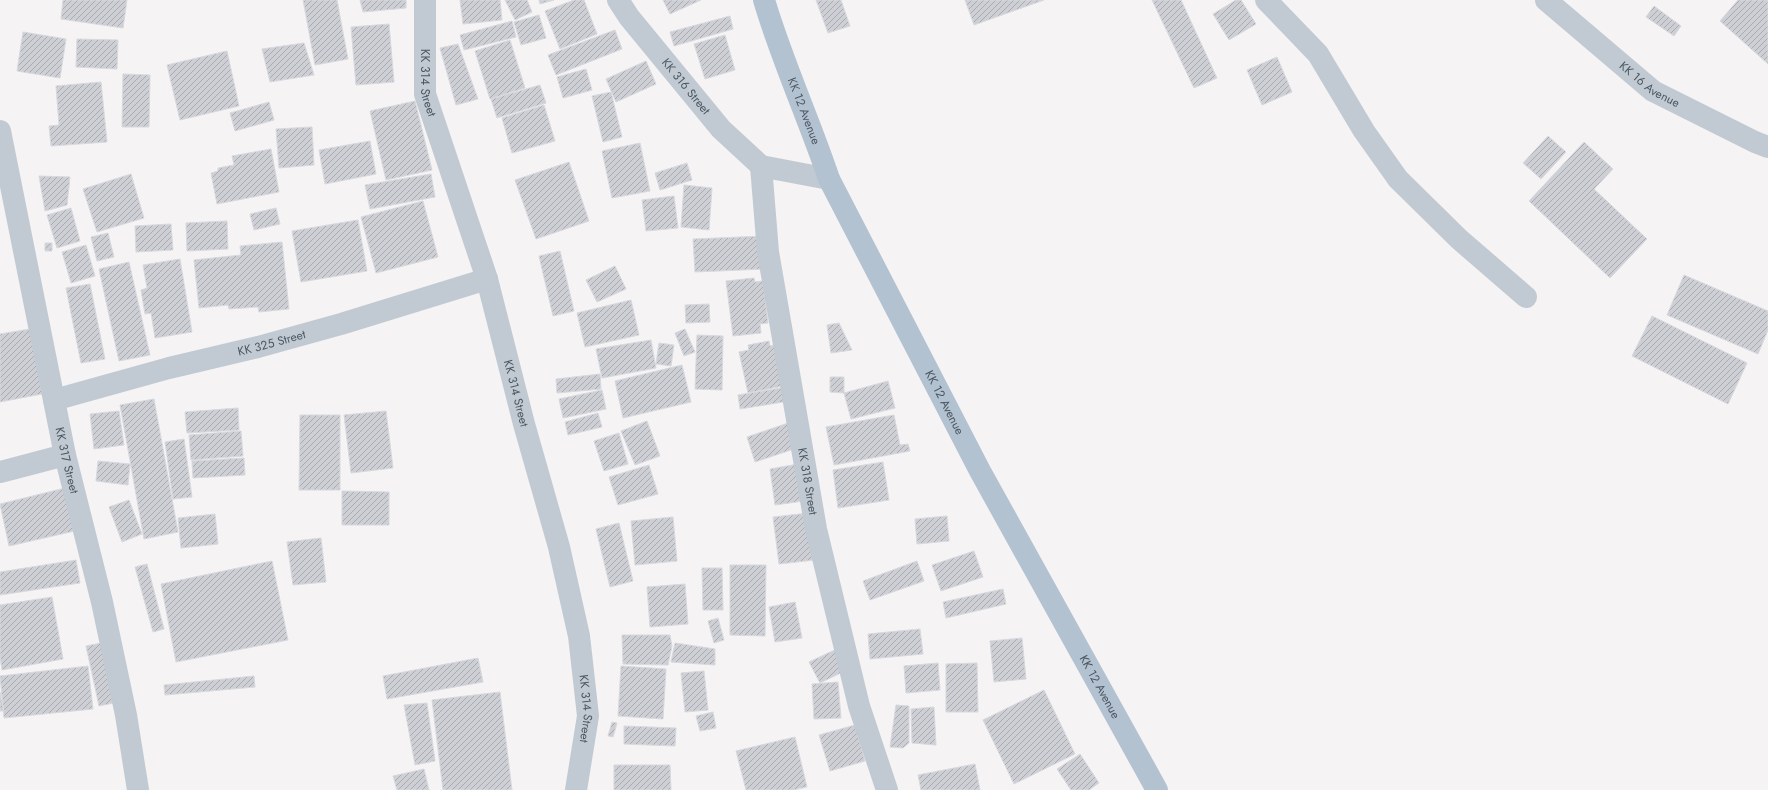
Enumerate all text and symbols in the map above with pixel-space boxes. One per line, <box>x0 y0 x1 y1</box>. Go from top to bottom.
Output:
street label: KK 314 Street <box>416 49 441 119</box>
street label: KK 316 Street <box>657 54 715 119</box>
street label: KK 16 Avenue <box>1615 57 1683 112</box>
street label: KK 12 Avenue <box>783 75 825 147</box>
street label: KK 325 Street <box>236 325 308 360</box>
street label: KK 314 Street <box>499 358 533 429</box>
street label: KK 12 Avenue <box>920 367 969 438</box>
street label: KK 317 Street <box>51 425 83 496</box>
street label: KK 318 Street <box>793 446 822 516</box>
street label: KK 12 Avenue <box>1075 652 1125 722</box>
street label: KK 314 Street <box>574 674 597 744</box>

